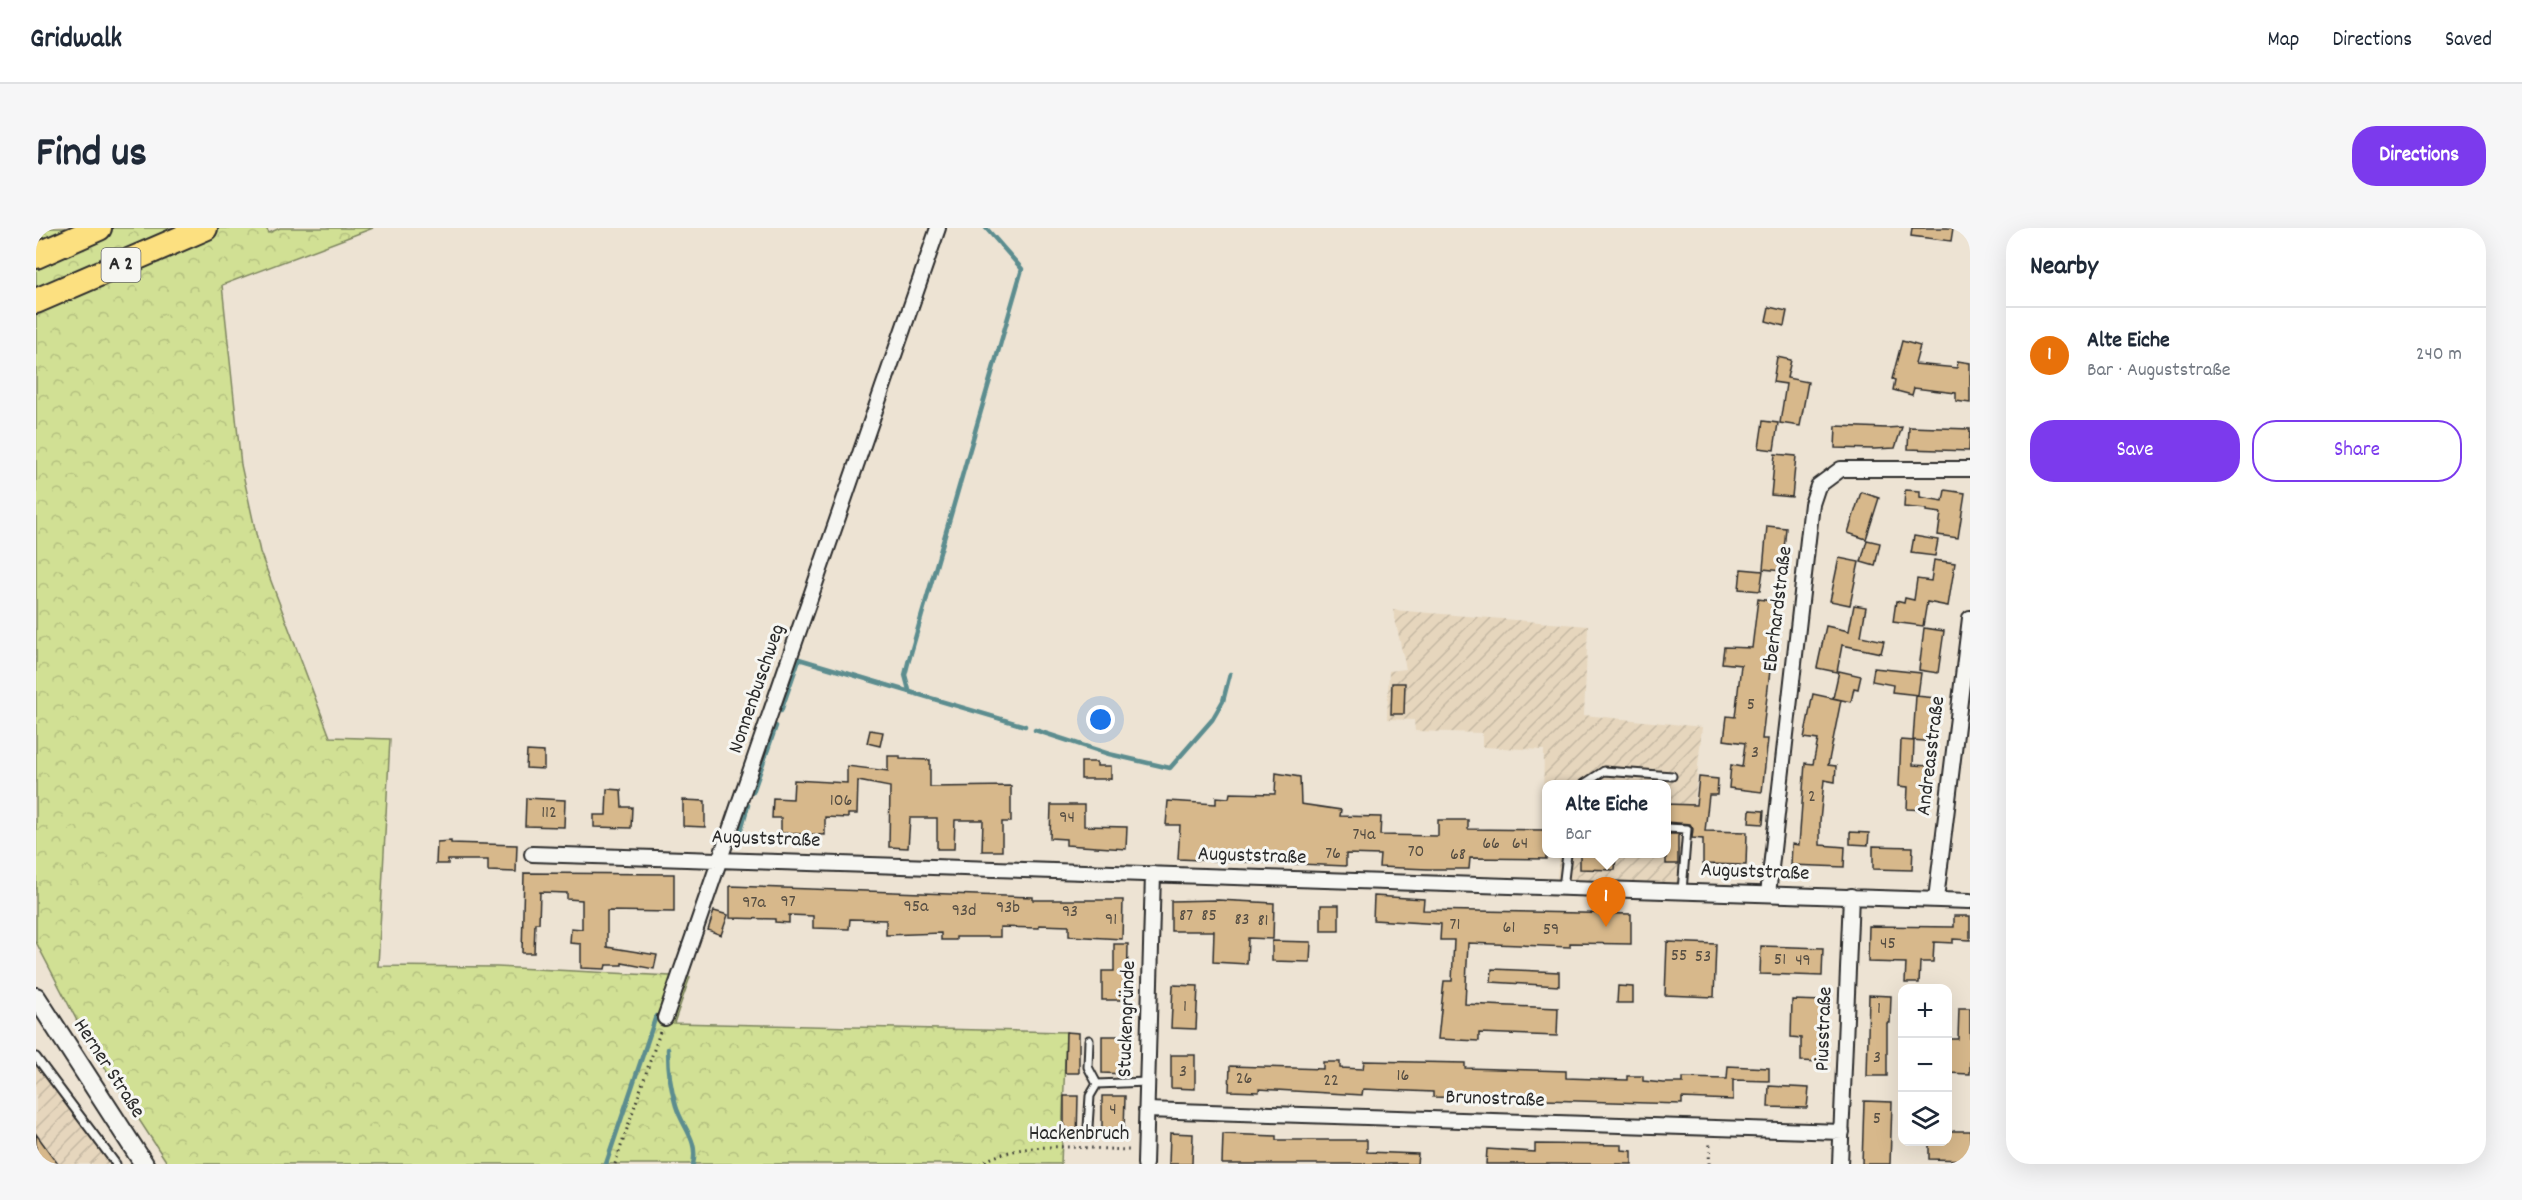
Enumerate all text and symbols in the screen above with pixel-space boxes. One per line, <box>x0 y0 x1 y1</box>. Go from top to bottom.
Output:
text: Gridwalk <box>30 21 122 61</box>
text: Map <box>2268 26 2299 56</box>
text: Directions <box>2332 26 2412 56</box>
text: Saved <box>2445 26 2492 56</box>
text: Find us <box>36 126 147 186</box>
button: Directions <box>2352 126 2486 186</box>
road number: A 2 <box>102 248 140 282</box>
text: Nearby <box>2030 249 2098 286</box>
text: Alte Eiche <box>2087 326 2170 357</box>
text: 1 <box>2047 341 2052 369</box>
text: 240 m <box>2416 341 2462 369</box>
text: Bar · Auguststraße <box>2087 357 2231 385</box>
button: Save <box>2030 420 2240 482</box>
button: Share <box>2252 420 2462 482</box>
street label: Eberhardstraße <box>1756 545 1802 673</box>
street label: Nonnenbuschweg <box>722 620 794 758</box>
house number: 5 <box>1747 693 1755 718</box>
street label: Andreasstraße <box>1910 695 1954 817</box>
your location <box>1086 705 1115 734</box>
house number: 3 <box>1751 741 1759 766</box>
popup <box>1542 780 1671 858</box>
house number: 2 <box>1808 785 1816 810</box>
house number: 106 <box>830 789 852 814</box>
text: Alte Eiche <box>1565 790 1648 821</box>
house number: 112 <box>541 801 557 826</box>
house number: 94 <box>1059 806 1075 831</box>
text: Bar <box>1565 821 1591 849</box>
street label: Auguststraße <box>711 823 821 857</box>
house number: 74a <box>1353 823 1376 848</box>
house number: 66 <box>1482 832 1500 857</box>
house number: 64 <box>1512 832 1528 857</box>
street label: Auguststraße <box>1197 840 1307 874</box>
house number: 70 <box>1408 840 1424 865</box>
house number: 76 <box>1325 842 1341 867</box>
house number: 68 <box>1450 843 1466 868</box>
street label: Auguststraße <box>1700 856 1810 890</box>
pin: 1 <box>1586 878 1626 927</box>
house number: 97 <box>780 890 796 915</box>
house number: 97a <box>742 891 766 916</box>
house number: 95a <box>903 895 929 920</box>
house number: 93b <box>996 896 1020 921</box>
house number: 93d <box>952 899 976 924</box>
house number: 93 <box>1062 900 1078 925</box>
house number: 87 <box>1179 904 1193 929</box>
house number: 85 <box>1201 904 1217 929</box>
house number: 91 <box>1105 908 1117 933</box>
house number: 83 <box>1234 908 1250 933</box>
house number: 81 <box>1257 909 1269 934</box>
house number: 71 <box>1450 913 1460 938</box>
house number: 61 <box>1503 916 1515 941</box>
house number: 59 <box>1543 918 1559 943</box>
house number: 45 <box>1880 932 1896 957</box>
house number: 55 <box>1671 944 1687 969</box>
house number: 53 <box>1695 945 1711 970</box>
house number: 51 <box>1774 948 1786 973</box>
house number: 49 <box>1795 949 1811 974</box>
street label: Stuckengründe <box>1111 960 1145 1078</box>
map controls <box>1898 984 1952 1146</box>
button: + <box>1898 984 1952 1038</box>
street label: Piusstraße <box>1809 986 1841 1072</box>
house number: 1 <box>1183 995 1187 1020</box>
house number: 1 <box>1877 997 1881 1022</box>
street label: Herner Straße <box>65 1013 151 1125</box>
button: − <box>1898 1038 1952 1092</box>
house number: 3 <box>1873 1046 1881 1071</box>
house number: 3 <box>1179 1060 1187 1085</box>
house number: 16 <box>1397 1064 1409 1089</box>
house number: 26 <box>1236 1067 1252 1092</box>
house number: 22 <box>1323 1069 1339 1094</box>
street label: Brunostraße <box>1445 1083 1545 1117</box>
button: layers <box>1898 1092 1952 1146</box>
house number: 4 <box>1109 1098 1117 1123</box>
house number: 5 <box>1873 1107 1881 1132</box>
street label: Hackenbruch <box>1029 1120 1129 1150</box>

